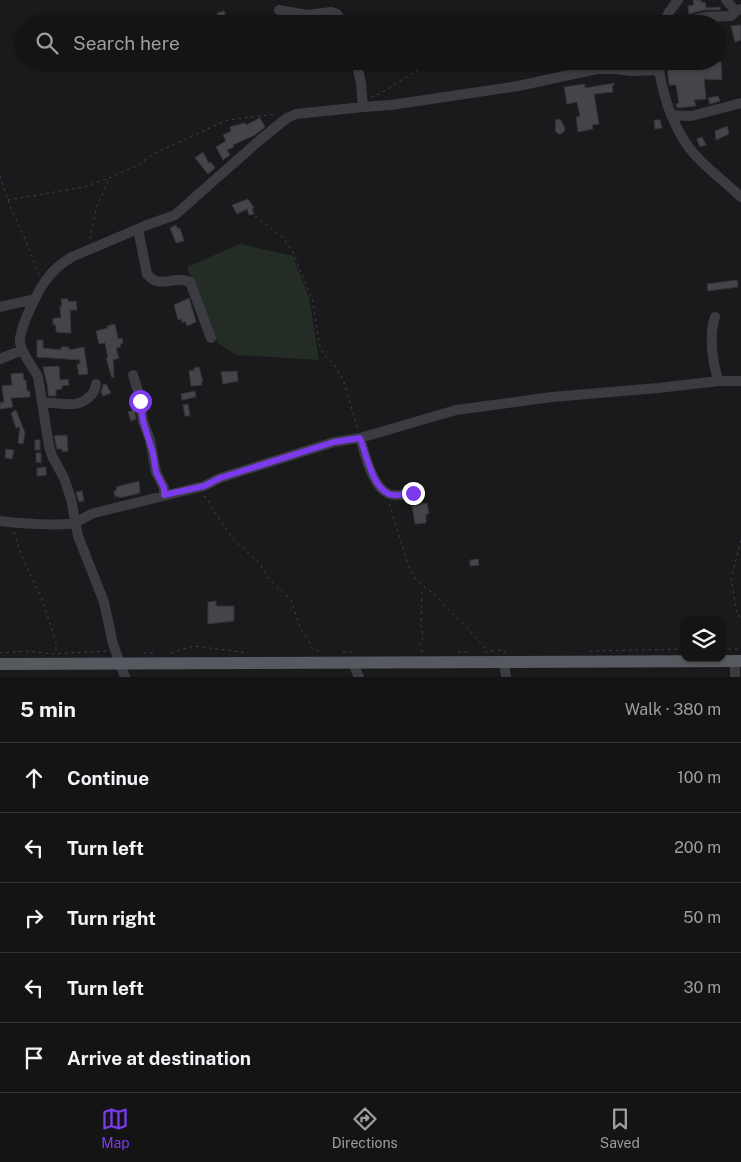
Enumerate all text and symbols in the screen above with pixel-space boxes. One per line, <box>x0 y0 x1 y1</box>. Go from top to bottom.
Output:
search box <box>15 15 726 70</box>
icon: search <box>33 29 61 57</box>
text: Search here <box>73 32 180 54</box>
route start <box>129 390 152 413</box>
route end <box>402 482 425 505</box>
map controls <box>681 617 726 662</box>
button: layers <box>681 617 726 662</box>
text: 5 min <box>20 697 76 722</box>
text: Walk · 380 m <box>625 700 721 719</box>
icon: ahead <box>20 764 48 792</box>
text: Continue <box>67 767 149 789</box>
text: 100 m <box>677 768 721 787</box>
icon: left <box>20 834 48 862</box>
text: Turn left <box>67 837 144 859</box>
text: 200 m <box>674 838 721 857</box>
icon: right <box>20 904 48 932</box>
text: Turn right <box>67 907 156 929</box>
text: 50 m <box>683 908 721 927</box>
icon: left <box>20 974 48 1002</box>
text: Turn left <box>67 977 144 999</box>
text: 30 m <box>684 978 721 997</box>
icon: arrive <box>20 1044 48 1072</box>
text: Arrive at destination <box>67 1047 251 1069</box>
tab: Map <box>101 1105 130 1151</box>
tab: Directions <box>332 1105 398 1151</box>
tab: Saved <box>600 1105 640 1151</box>

